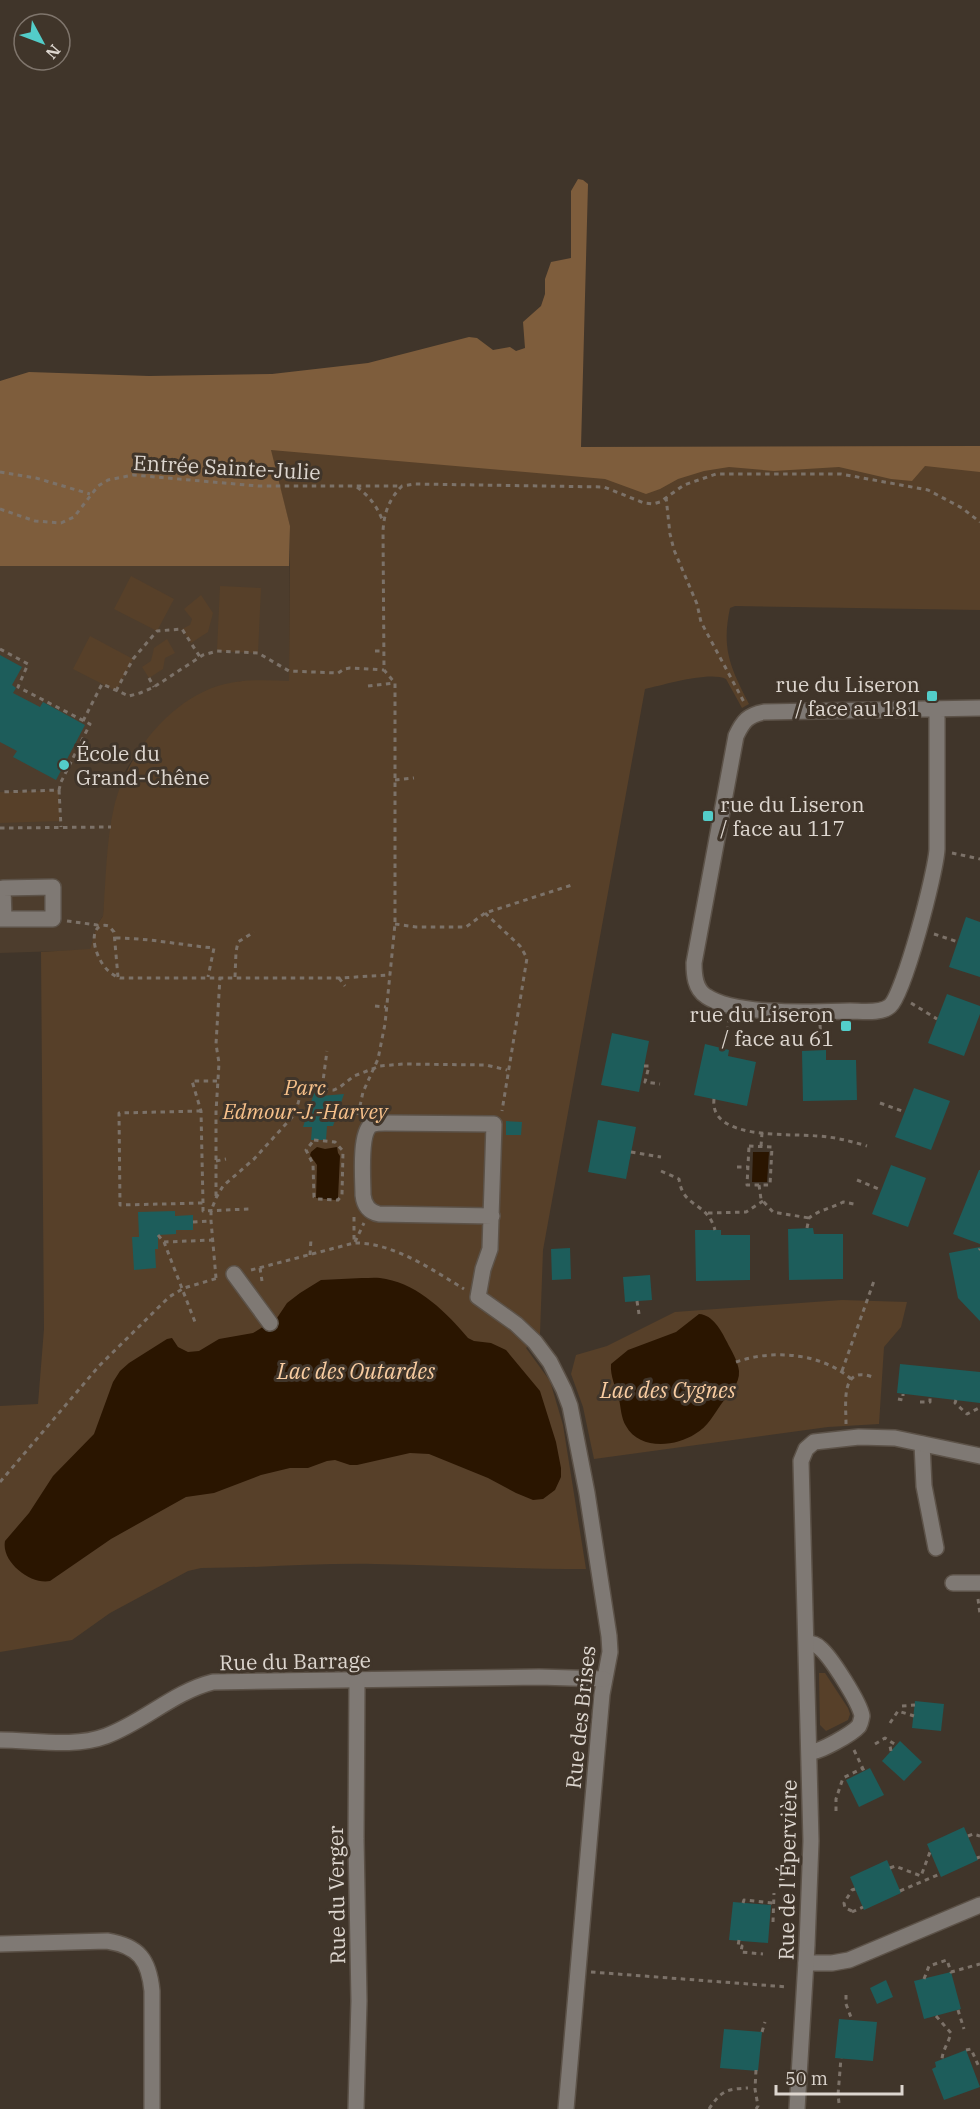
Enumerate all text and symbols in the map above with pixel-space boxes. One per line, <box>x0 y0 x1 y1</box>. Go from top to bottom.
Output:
north arrow <box>12 12 72 72</box>
text: N <box>42 41 65 63</box>
street label: Entrée Sainte-Julie <box>133 448 321 486</box>
place label: rue du Liseron / face au 181 <box>775 670 920 722</box>
marker: rue du Liseron / face au 181 <box>925 689 939 703</box>
place label: École du Grand-Chêne <box>76 739 209 791</box>
marker: École du Grand-Chêne <box>57 758 71 772</box>
place label: rue du Liseron / face au 117 <box>720 790 865 842</box>
marker: rue du Liseron / face au 117 <box>701 809 715 823</box>
place label: rue du Liseron / face au 61 <box>689 1000 834 1052</box>
marker: rue du Liseron / face au 61 <box>839 1019 853 1033</box>
park label: Parc Edmour-J.-Harvey <box>222 1073 390 1125</box>
water label: Lac des Outardes <box>276 1356 436 1385</box>
water label: Lac des Cygnes <box>599 1375 737 1404</box>
street label: Rue des Brises <box>559 1644 601 1790</box>
street label: Rue du Barrage <box>219 1646 371 1676</box>
street label: Rue de l'Épervière <box>771 1779 803 1961</box>
street label: Rue du Verger <box>321 1825 351 1965</box>
scale bar <box>776 2058 902 2096</box>
text: 50 m <box>785 2067 828 2090</box>

